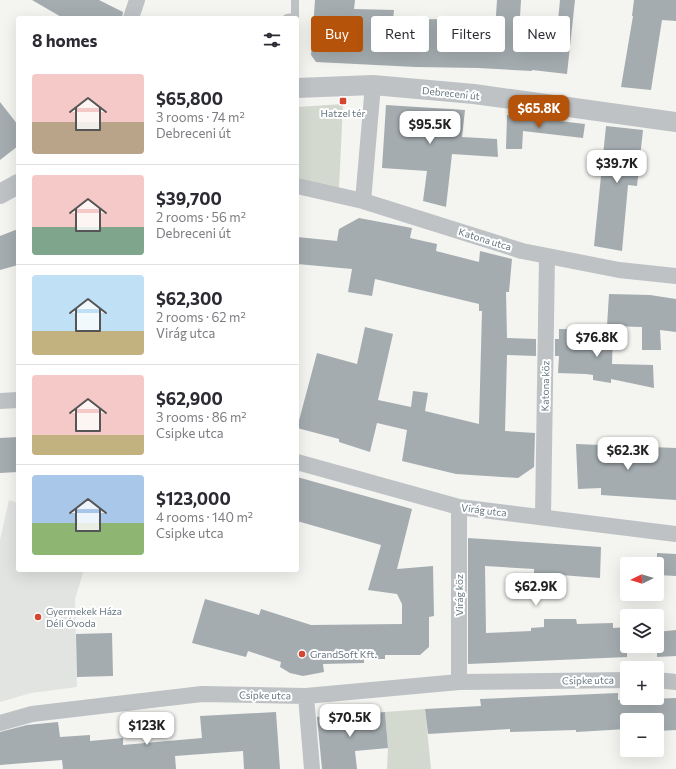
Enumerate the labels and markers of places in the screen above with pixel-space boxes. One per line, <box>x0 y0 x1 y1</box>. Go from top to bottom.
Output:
pin: $65.8K <box>506 95 572 129</box>
marker: Hatzel tér <box>338 96 348 106</box>
place label: Hatzel tér <box>321 107 365 119</box>
pin: $95.5K <box>397 111 463 145</box>
pin: $39.7K <box>584 150 650 184</box>
pin: $76.8K <box>564 324 630 358</box>
pin: $62.3K <box>595 437 661 471</box>
pin: $62.9K <box>503 573 569 607</box>
place label: Gyermekek Háza Déli Óvoda <box>46 605 122 629</box>
marker: Gyermekek Háza Déli Óvoda <box>33 612 43 622</box>
place label: GrandSoft Kft. <box>310 648 377 660</box>
marker: GrandSoft Kft. <box>297 649 307 659</box>
pin: $70.5K <box>317 704 383 738</box>
pin: $123K <box>119 712 175 746</box>

